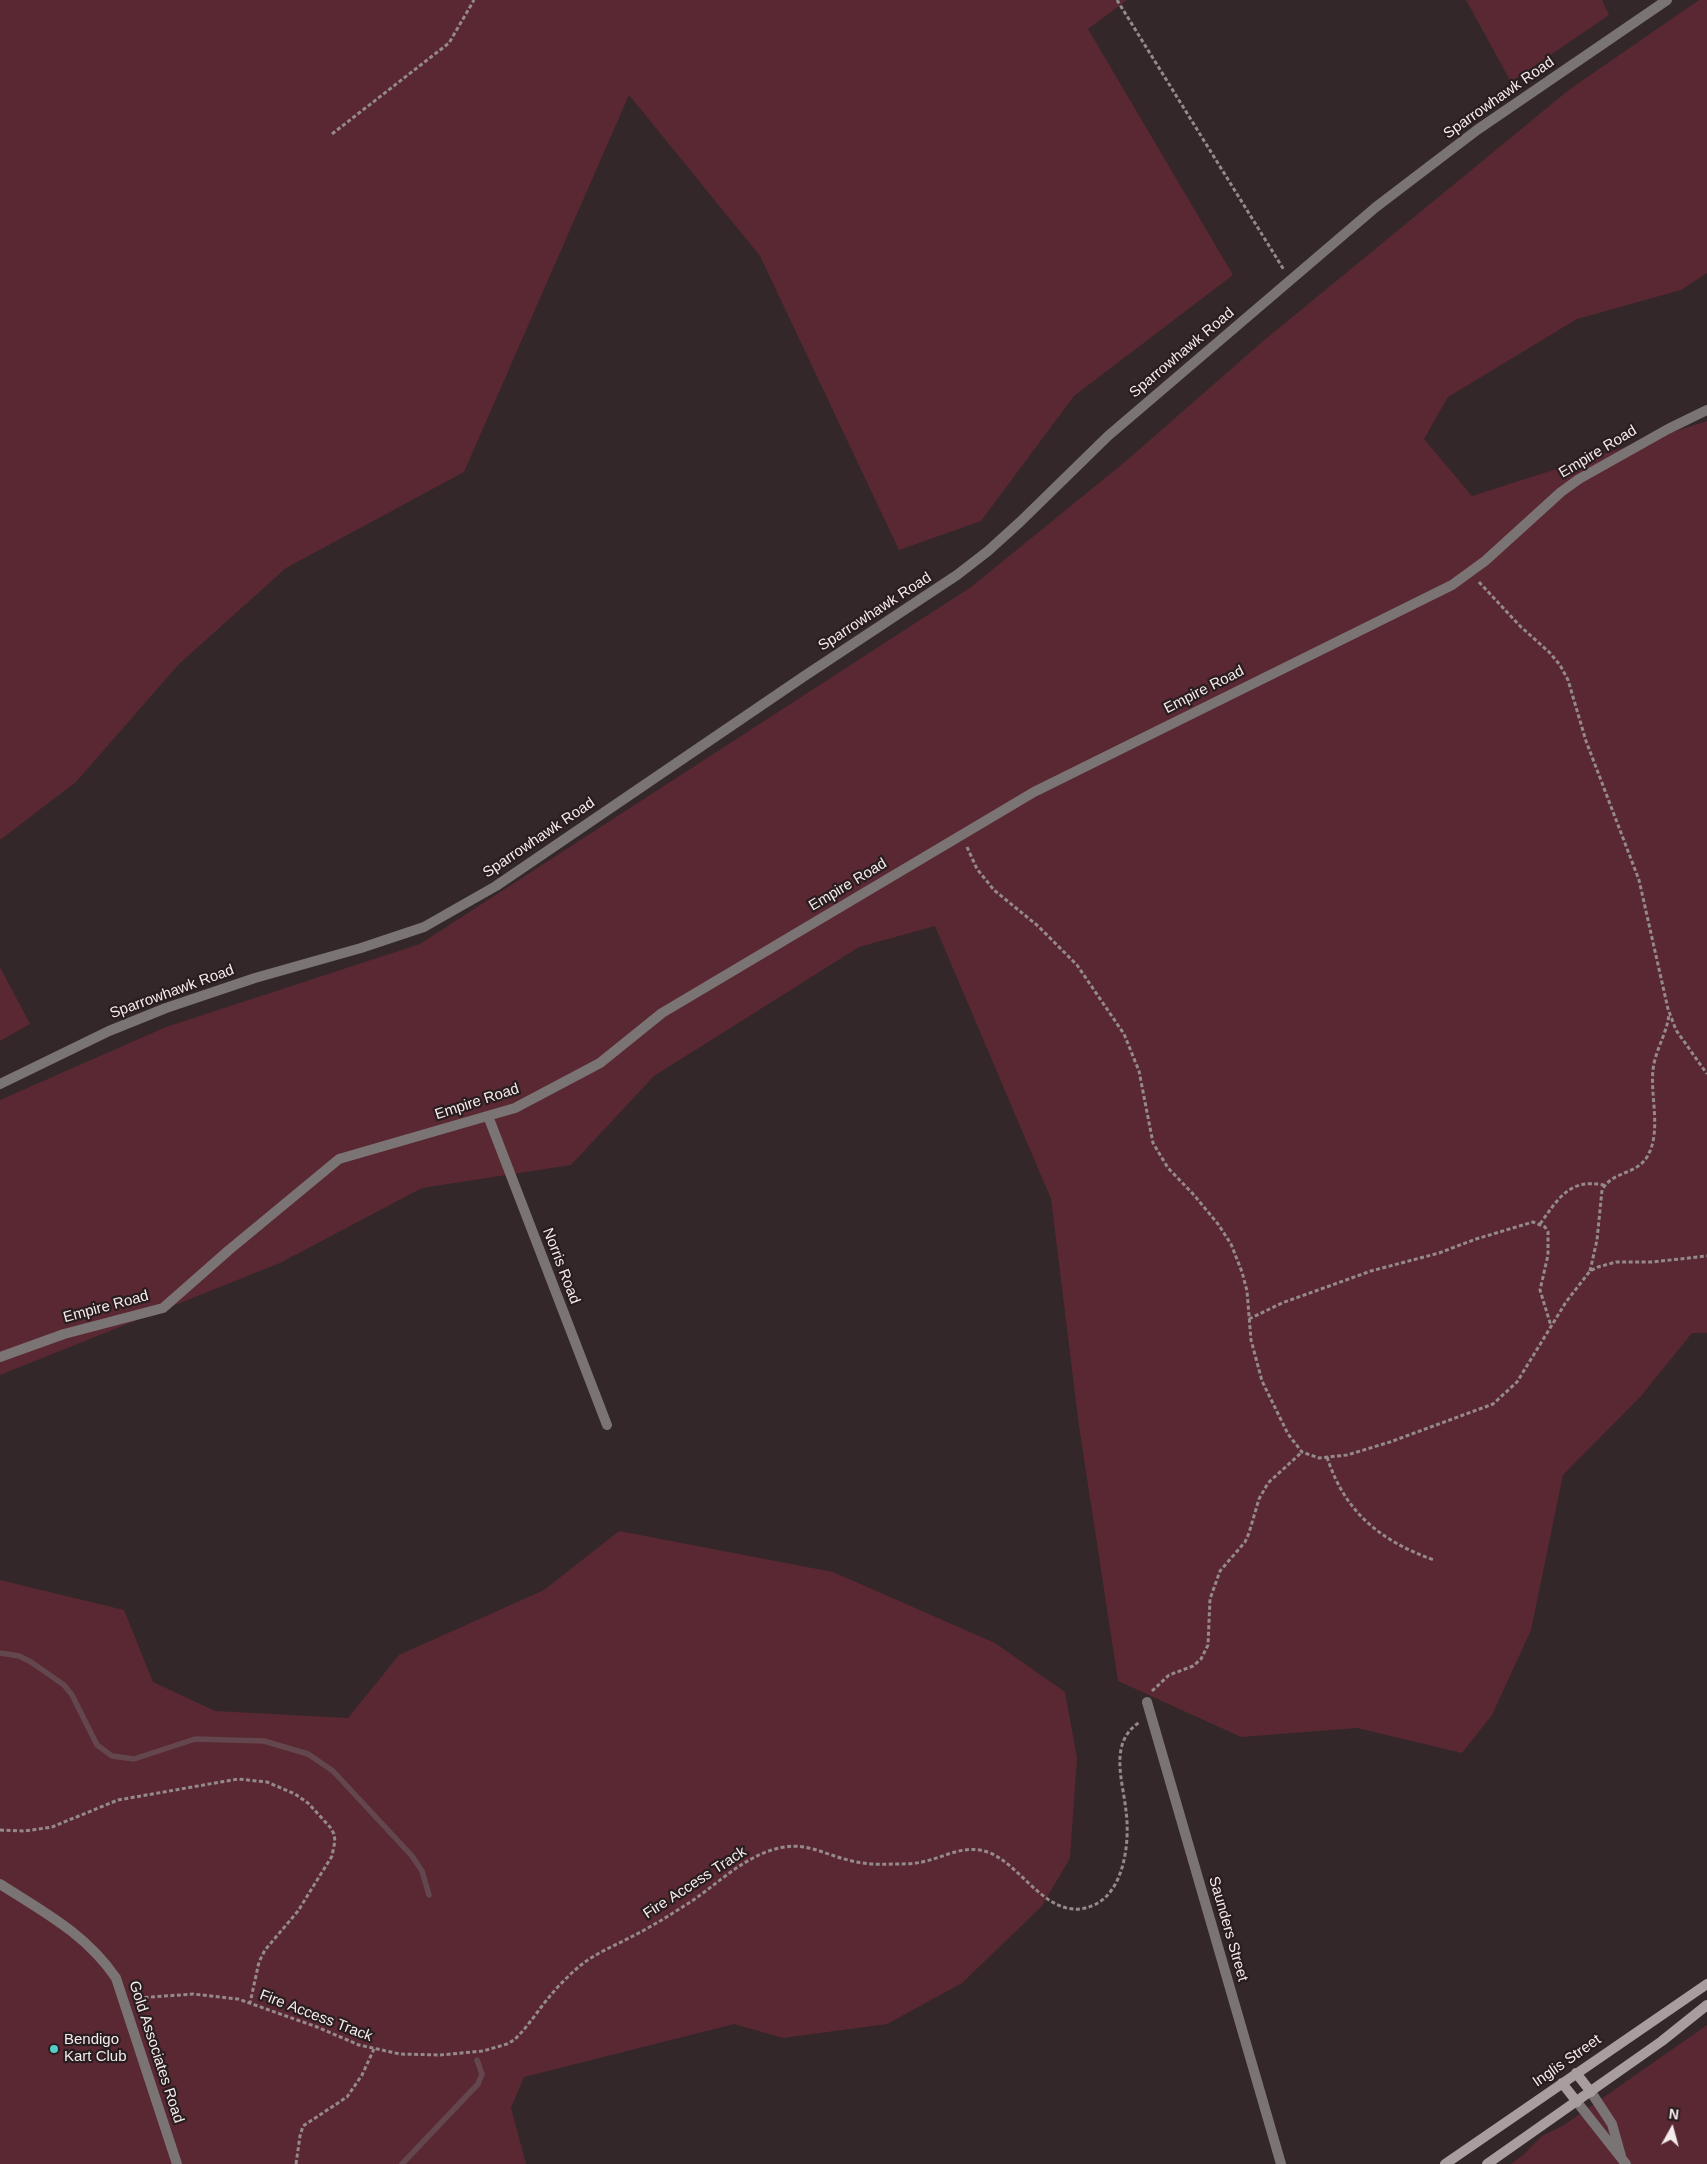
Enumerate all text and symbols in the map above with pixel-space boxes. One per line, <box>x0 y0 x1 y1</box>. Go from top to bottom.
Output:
street label: Sparrowhawk Road <box>1440 53 1558 143</box>
street label: Sparrowhawk Road <box>1126 304 1238 402</box>
street label: Empire Road <box>1556 422 1640 482</box>
street label: Sparrowhawk Road <box>815 569 935 655</box>
street label: Empire Road <box>1161 662 1247 718</box>
street label: Sparrowhawk Road <box>480 794 598 882</box>
street label: Empire Road <box>806 855 890 915</box>
street label: Sparrowhawk Road <box>107 961 237 1023</box>
street label: Empire Road <box>433 1080 521 1124</box>
street label: Norris Road <box>538 1225 584 1307</box>
street label: Empire Road <box>61 1287 151 1327</box>
street label: Fire Access Track <box>640 1843 750 1923</box>
street label: Saunders Street <box>1204 1874 1252 1984</box>
street label: Gold Associates Road <box>125 1979 187 2125</box>
street label: Fire Access Track <box>257 1986 375 2046</box>
place label: Bendigo Kart Club <box>64 2031 127 2066</box>
street label: Inglis Street <box>1529 2031 1605 2091</box>
marker: Bendigo Kart Club <box>48 2043 60 2055</box>
north arrow <box>1647 2104 1697 2154</box>
text: N <box>1668 2106 1680 2123</box>

